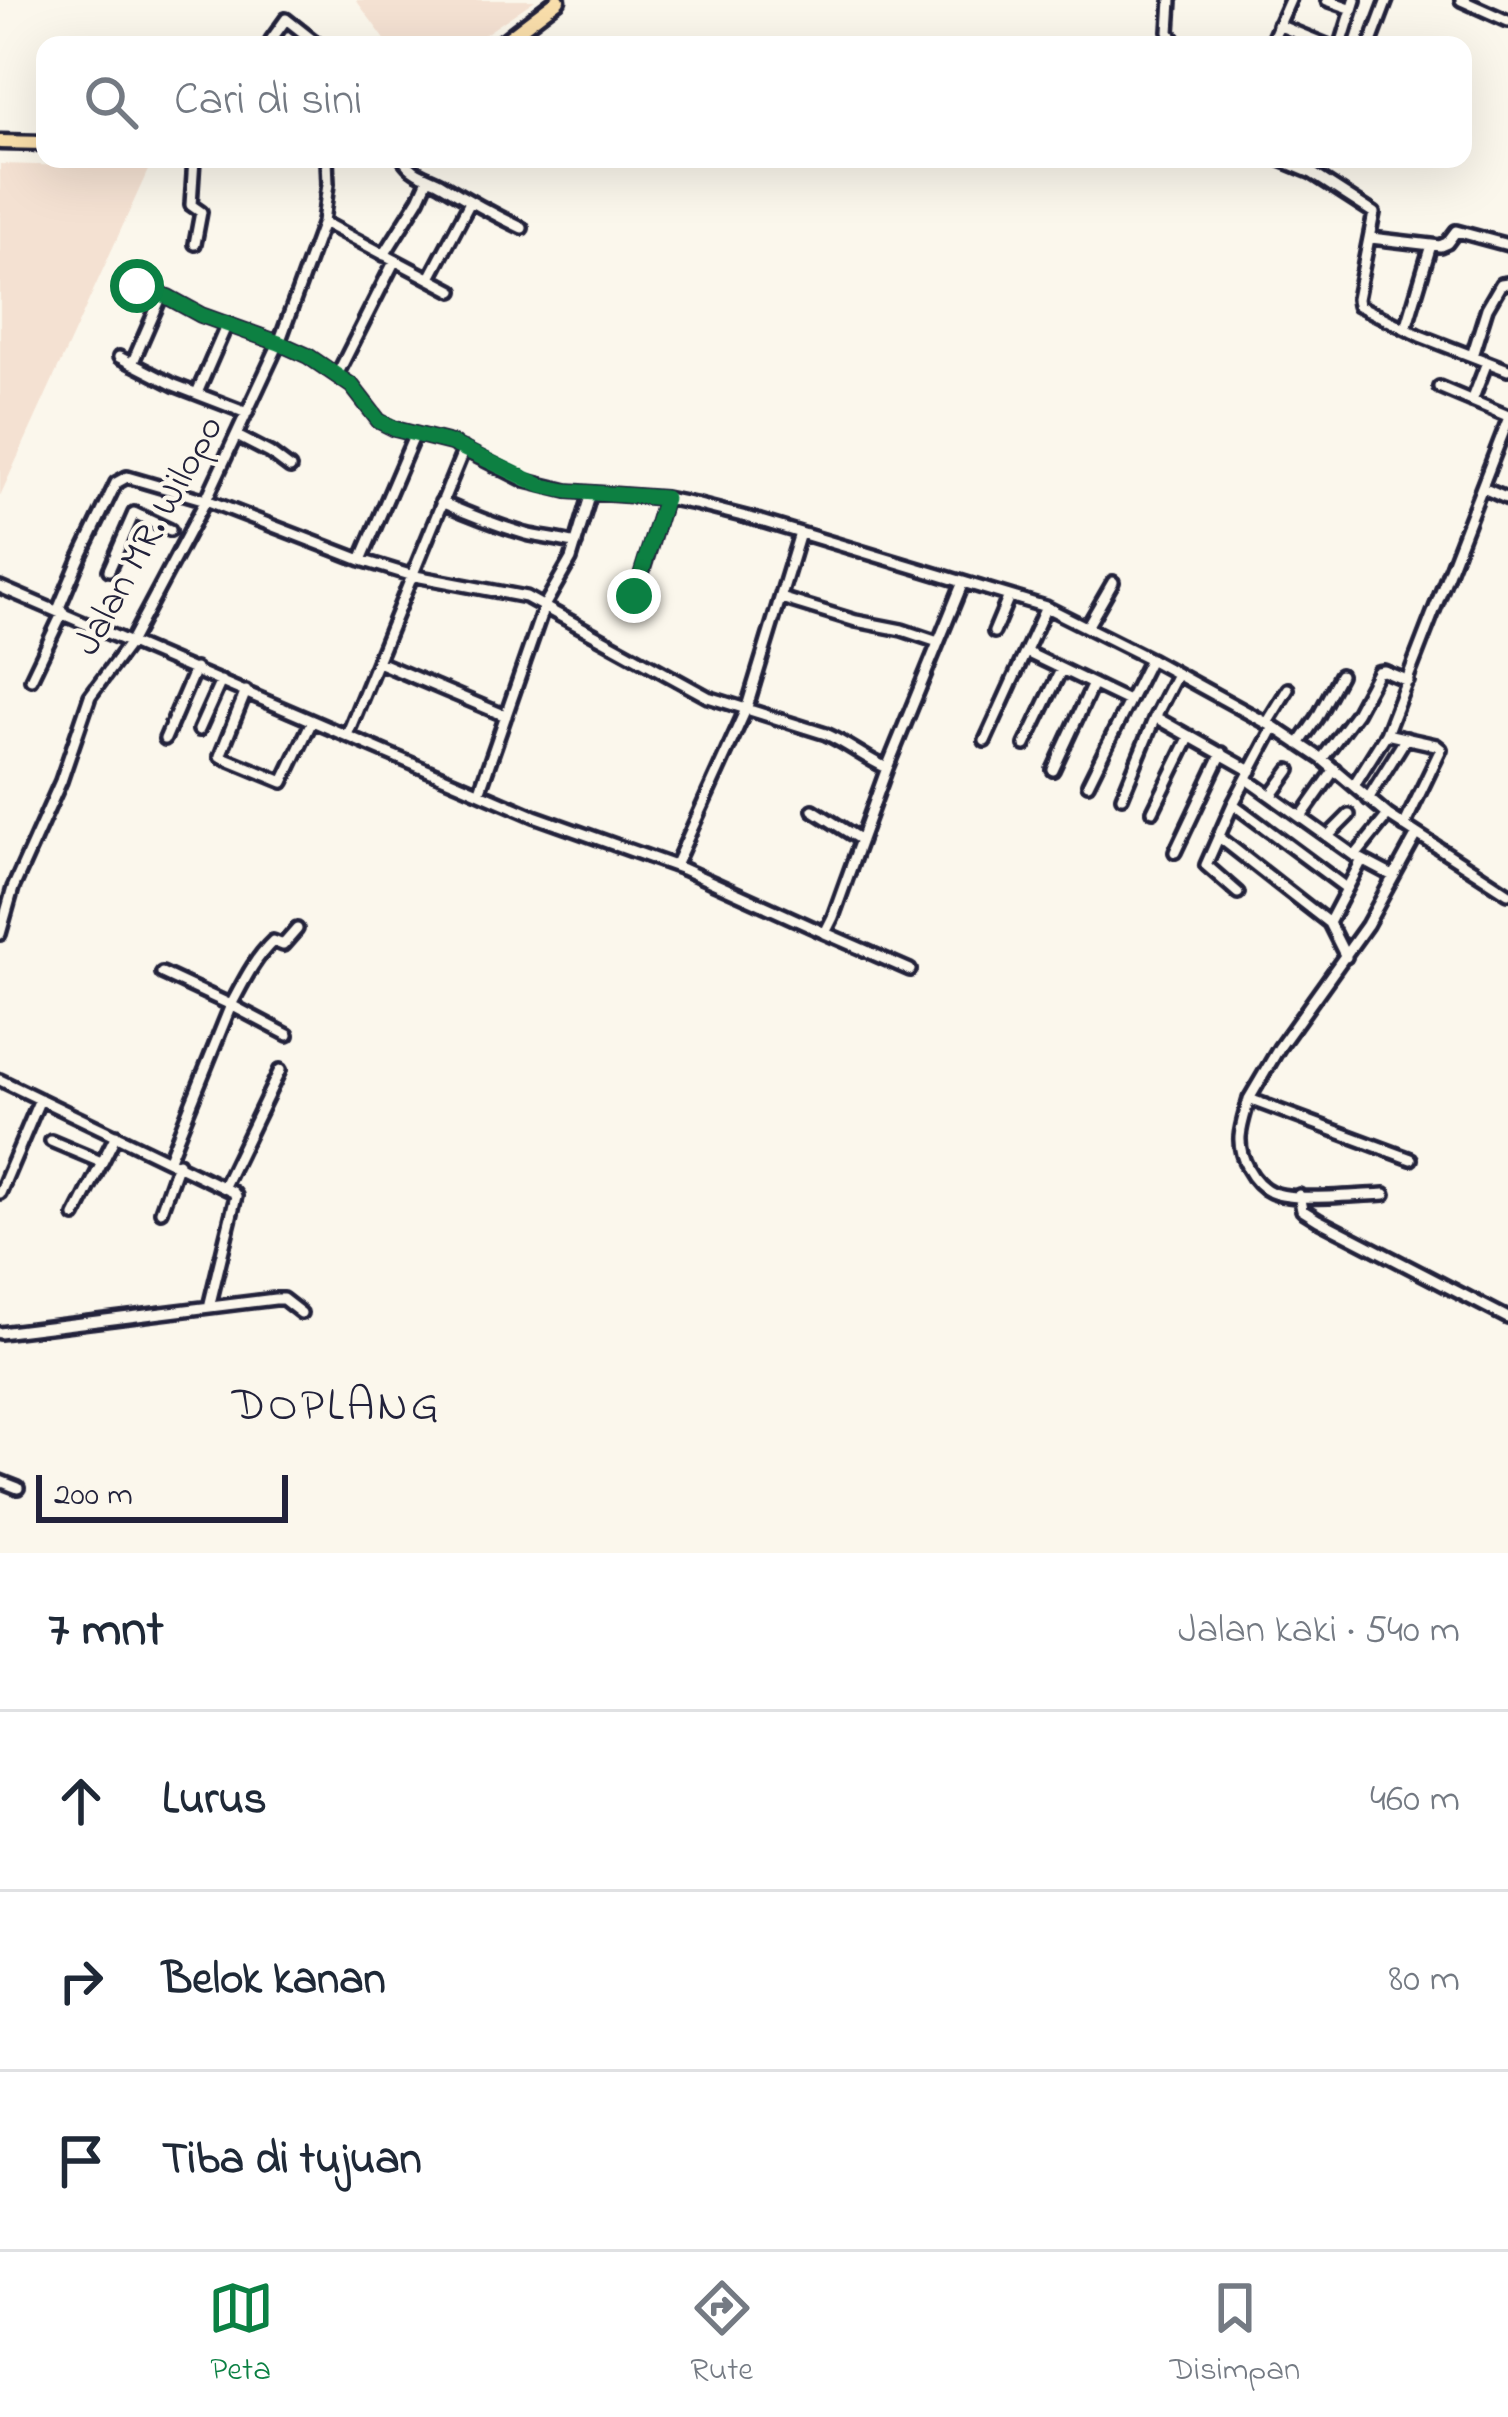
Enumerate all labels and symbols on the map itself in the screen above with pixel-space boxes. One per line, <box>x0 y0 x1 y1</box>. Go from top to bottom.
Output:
route start <box>110 259 164 313</box>
street label: Jalan MR. Wilopo <box>60 406 240 667</box>
route end <box>607 569 661 623</box>
district label: DOPLANG <box>231 1375 442 1441</box>
scale bar <box>36 1469 288 1522</box>

